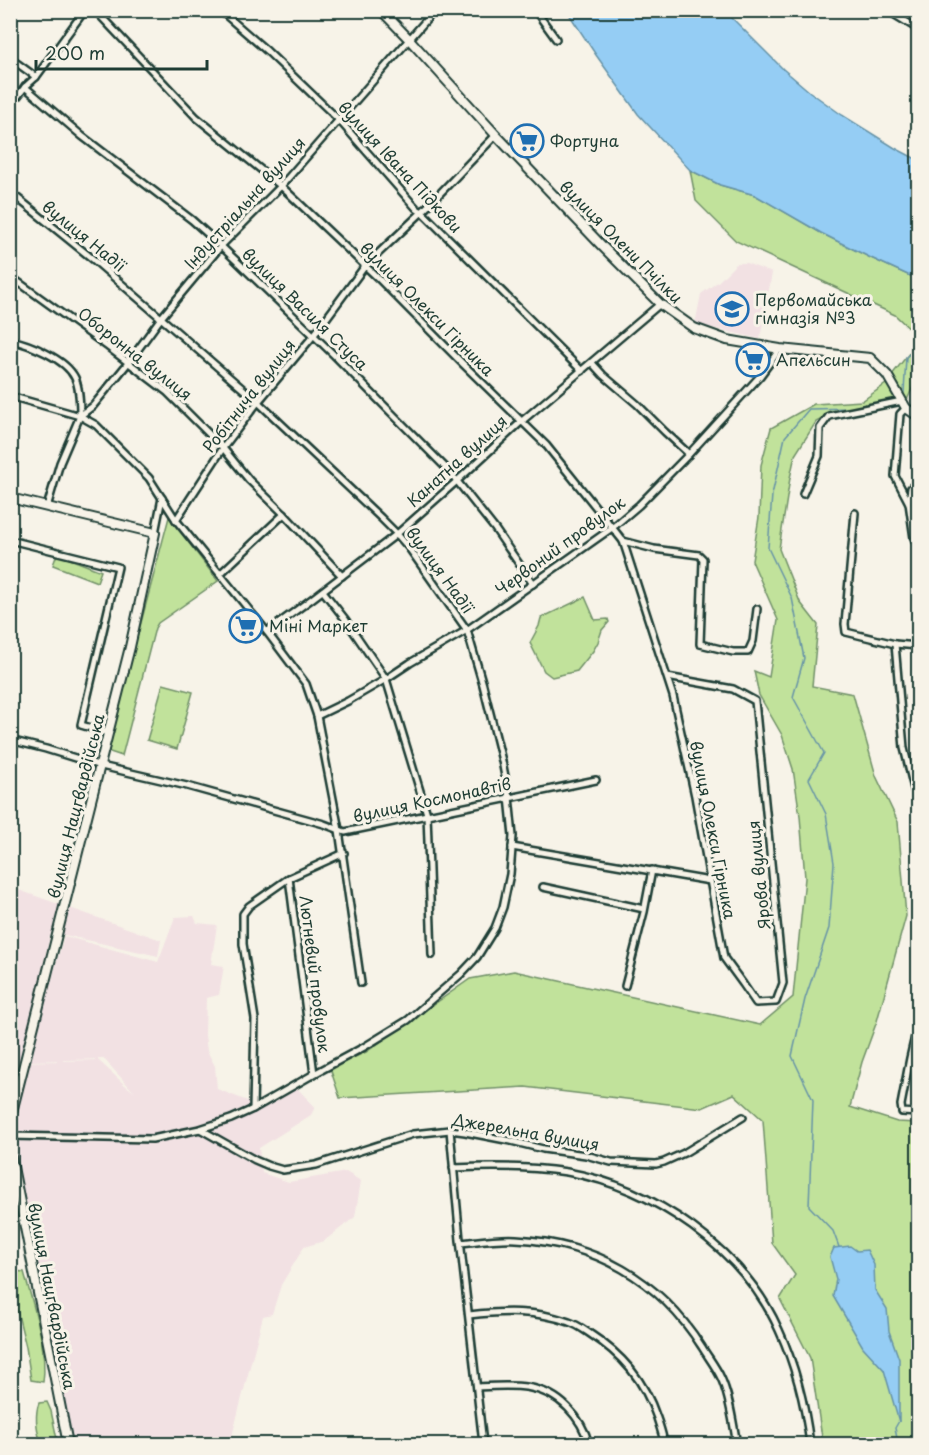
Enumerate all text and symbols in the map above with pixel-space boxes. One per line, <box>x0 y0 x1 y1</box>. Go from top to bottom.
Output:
scale bar <box>36 33 207 71</box>
text: 200 m <box>45 39 105 66</box>
street label: вулиця Івана Підкови <box>333 95 468 237</box>
supermarket icon: Фортуна <box>509 123 545 159</box>
place label: Фортуна <box>550 128 619 152</box>
street label: Індустріальна вулиця <box>178 131 310 274</box>
street label: вулиця Олени Пчілки <box>555 174 689 308</box>
street label: вулиця Надії <box>38 194 133 277</box>
street label: вулиця Олекси Гірника <box>355 236 500 381</box>
street label: вулиця Василя Стуса <box>237 242 374 375</box>
place label: Первомайська гімназія №3 <box>755 287 872 329</box>
school or university icon: Первомайська гімназія №3 <box>714 291 750 327</box>
street label: Оборонна вулиця <box>73 301 198 406</box>
street label: Робітнича вулиця <box>196 333 300 457</box>
supermarket icon: Апельсин <box>735 342 771 378</box>
place label: Апельсин <box>776 347 851 371</box>
street label: Канатна вулиця <box>401 409 512 512</box>
street label: Червоний провулок <box>489 490 630 601</box>
street label: вулиця Надії <box>401 521 481 618</box>
supermarket icon: Міні Маркет <box>228 608 264 644</box>
place label: Міні Маркет <box>269 613 368 637</box>
street label: вулиця Нацгвардійська <box>40 711 110 901</box>
street label: вулиця Олекси Гірника <box>685 739 743 921</box>
street label: вулиця Космонавтів <box>351 771 513 827</box>
street label: Ярова вулиця <box>740 819 776 931</box>
street label: Лютневий провулок <box>294 894 338 1054</box>
street label: Джерельна вулиця <box>450 1106 601 1156</box>
street label: вулиця Нацгвардійська <box>23 1201 83 1391</box>

